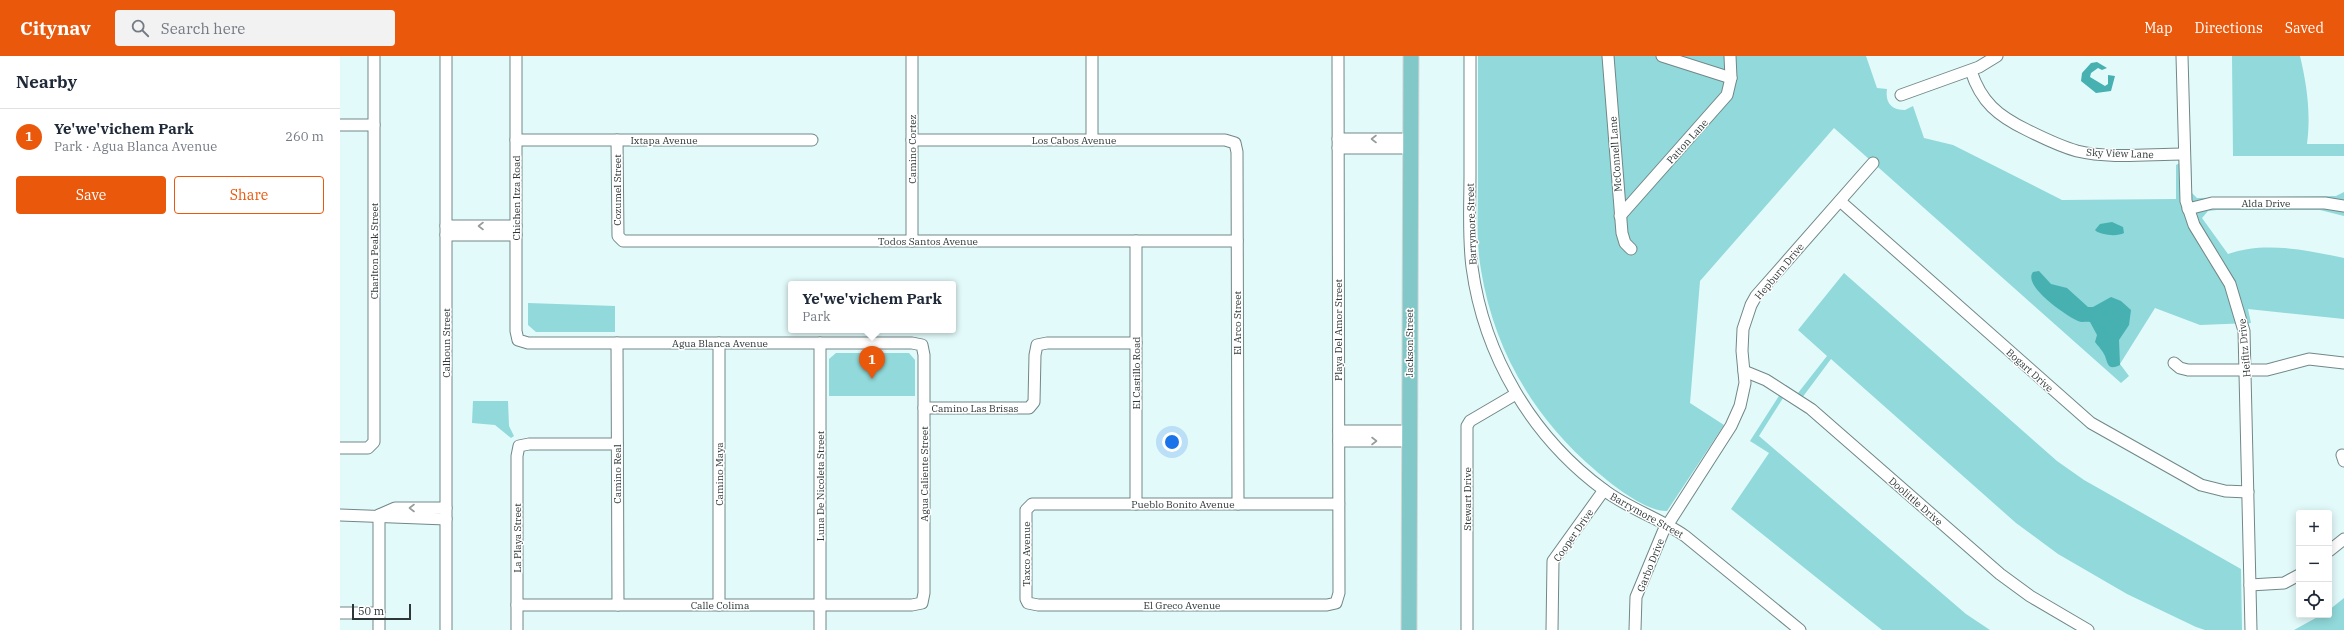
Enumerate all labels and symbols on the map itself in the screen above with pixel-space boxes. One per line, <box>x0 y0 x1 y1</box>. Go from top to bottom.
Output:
street label: Camino Cortez <box>906 114 919 184</box>
street label: McConnell Lane <box>1606 116 1625 192</box>
street label: Patton Lane <box>1664 116 1711 166</box>
street label: Ixtapa Avenue <box>630 134 698 147</box>
street label: Los Cabos Avenue <box>1032 134 1116 147</box>
one-way arrow <box>1371 135 1377 143</box>
street label: Sky View Lane <box>2086 146 2154 161</box>
street label: Cozumel Street <box>611 154 624 226</box>
street label: Chichen Itza Road <box>510 155 523 241</box>
street label: Barrymore Street <box>1464 182 1479 265</box>
street label: Alda Drive <box>2242 197 2290 210</box>
street label: Charlton Peak Street <box>368 202 381 299</box>
one-way arrow <box>478 222 484 230</box>
street label: Todos Santos Avenue <box>878 235 978 248</box>
street label: Hepburn Drive <box>1752 240 1807 302</box>
street label: Playa Del Amor Street <box>1332 278 1345 381</box>
street label: El Arco Street <box>1231 290 1244 355</box>
street label: Calhoun Street <box>440 308 453 378</box>
street label: Jackson Street <box>1403 308 1416 377</box>
street label: Heifitz Drive <box>2235 318 2254 378</box>
street label: Agua Blanca Avenue <box>672 337 768 350</box>
street label: El Castillo Road <box>1130 337 1143 409</box>
pin: 1 <box>859 346 885 379</box>
street label: Bogart Drive <box>2003 346 2056 395</box>
street label: Camino Las Brisas <box>932 402 1019 415</box>
street label: Agua Caliente Street <box>918 426 931 522</box>
street label: Luna De Nicoleta Street <box>814 430 827 541</box>
your location <box>1162 432 1182 452</box>
one-way arrow <box>1371 437 1377 445</box>
street label: Camino Maya <box>713 442 726 506</box>
street label: Camino Real <box>611 444 624 504</box>
street label: Stewart Drive <box>1461 467 1474 531</box>
street label: Doolittle Drive <box>1886 474 1945 528</box>
street label: Barrymore Street <box>1608 490 1686 541</box>
street label: Pueblo Bonito Avenue <box>1131 498 1235 511</box>
street label: La Playa Street <box>511 503 524 573</box>
one-way arrow <box>409 504 415 512</box>
street label: Cooper Drive <box>1550 506 1596 564</box>
street label: Taxco Avenue <box>1020 521 1033 587</box>
street label: Garbo Drive <box>1634 537 1667 594</box>
street label: Calle Colima <box>691 599 750 612</box>
street label: El Greco Avenue <box>1144 599 1220 612</box>
scale bar <box>352 602 411 621</box>

